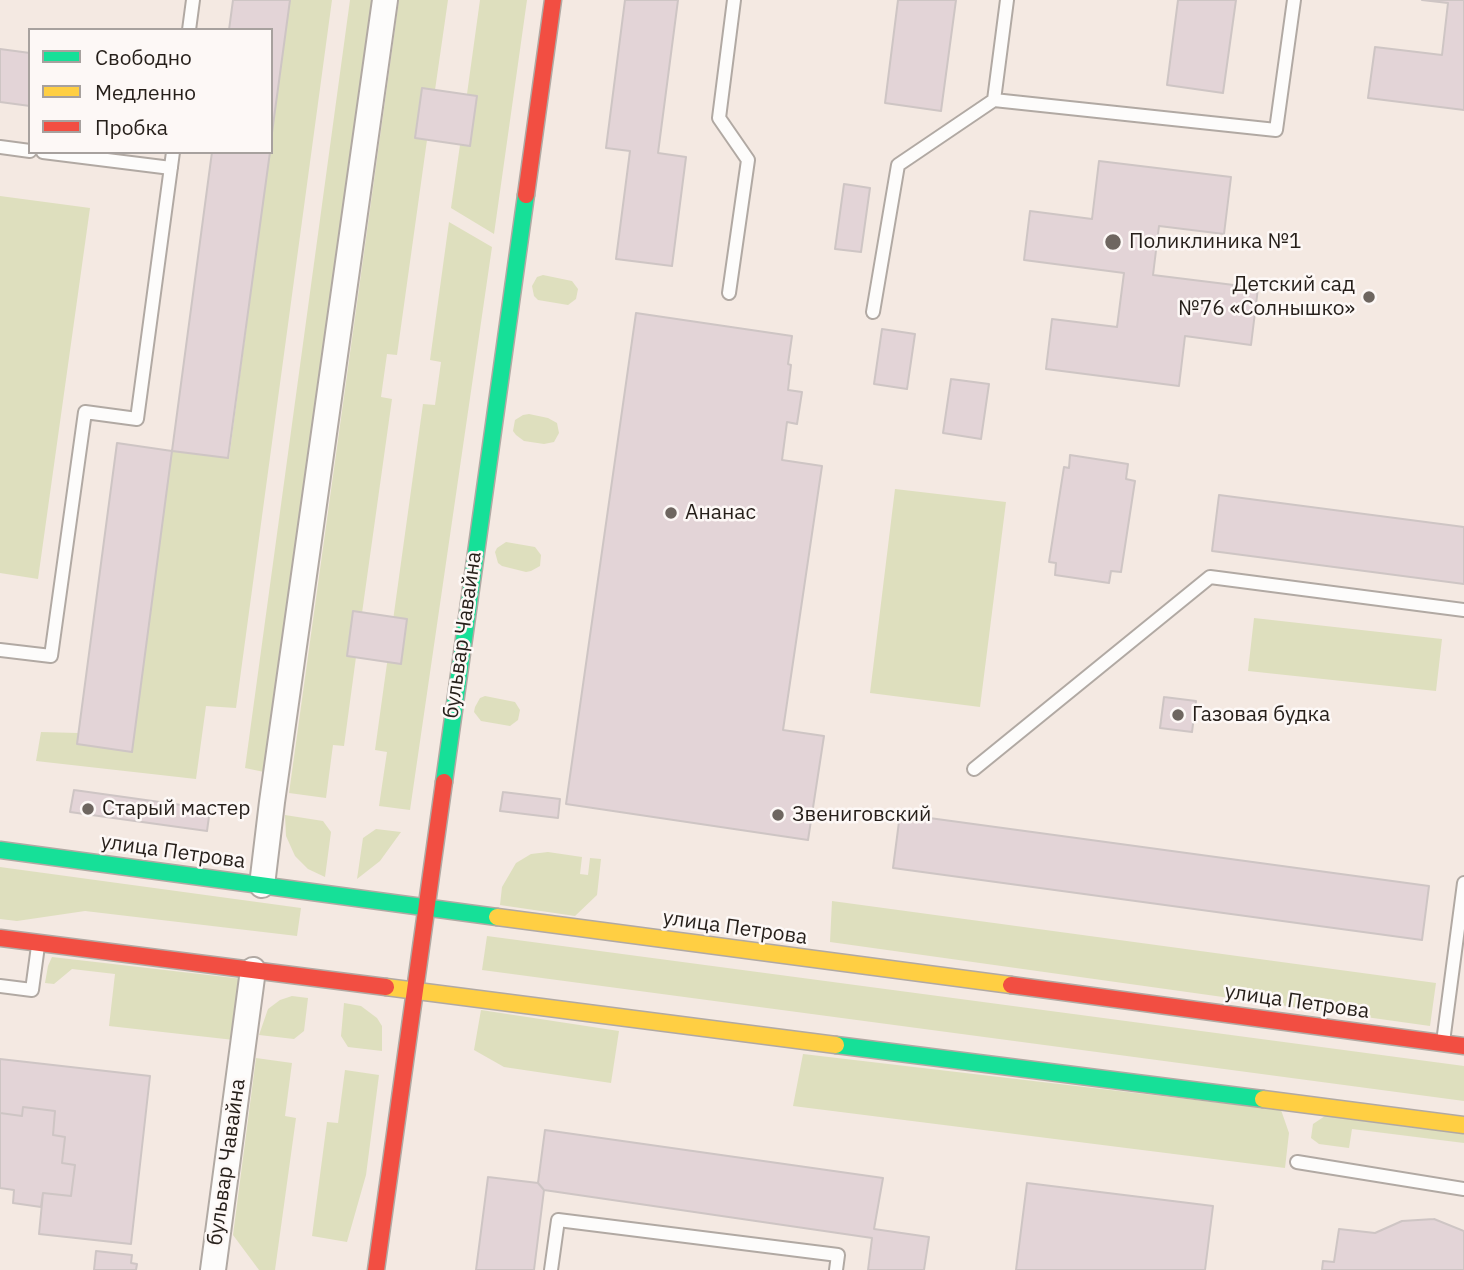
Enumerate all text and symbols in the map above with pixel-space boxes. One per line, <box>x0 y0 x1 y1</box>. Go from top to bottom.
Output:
legend <box>28 28 273 154</box>
text: Свободно <box>95 43 192 71</box>
text: Медленно <box>95 78 196 106</box>
text: Пробка <box>95 113 168 141</box>
place label: Поликлиника №1 <box>1129 229 1302 255</box>
marker: Поликлиника №1 <box>1103 232 1123 252</box>
place label: Детский сад №76 «Солнышко» <box>1178 272 1355 322</box>
marker: Детский сад №76 «Солнышко» <box>1361 289 1377 305</box>
place label: Ананас <box>685 500 756 526</box>
marker: Ананас <box>663 505 679 521</box>
street label: бульвар Чавайна <box>439 550 487 720</box>
place label: Газовая будка <box>1192 702 1330 728</box>
marker: Газовая будка <box>1170 707 1186 723</box>
place label: Старый мастер <box>102 796 250 822</box>
marker: Старый мастер <box>80 801 96 817</box>
place label: Звениговский <box>792 802 931 828</box>
marker: Звениговский <box>770 807 786 823</box>
street label: улица Петрова <box>99 829 247 875</box>
street label: улица Петрова <box>661 905 809 951</box>
street label: улица Петрова <box>1223 979 1371 1025</box>
street label: бульвар Чавайна <box>203 1077 251 1247</box>

